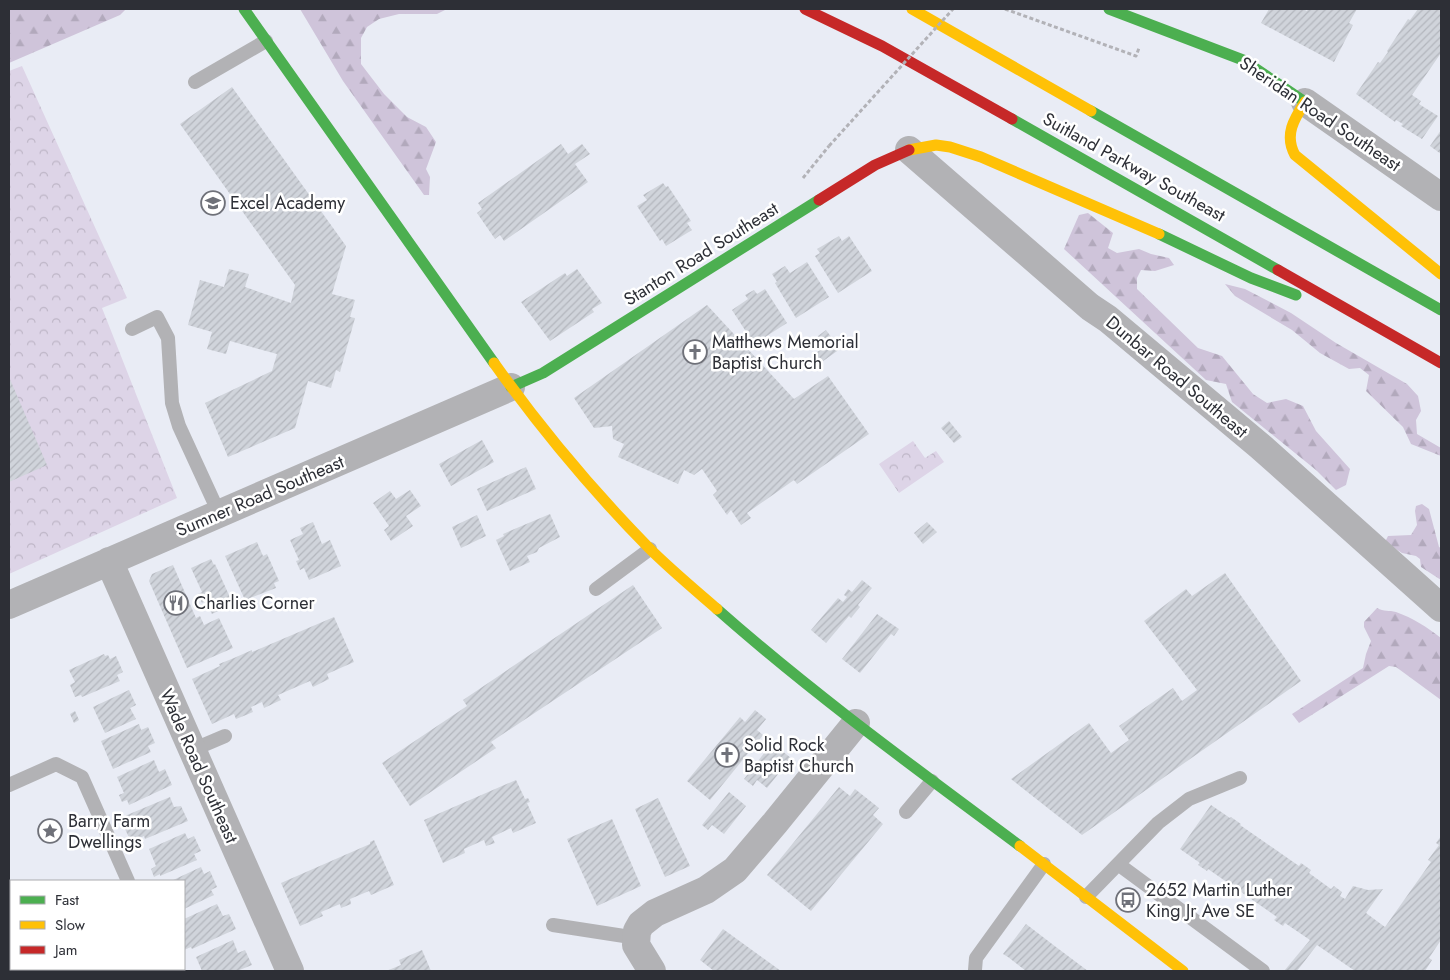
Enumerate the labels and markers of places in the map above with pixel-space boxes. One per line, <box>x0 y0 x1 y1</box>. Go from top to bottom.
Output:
school or university icon: Excel Academy <box>200 190 226 216</box>
place label: Excel Academy <box>230 190 345 216</box>
place label: Matthews Memorial Baptist Church <box>712 329 859 376</box>
church icon: Matthews Memorial Baptist Church <box>682 339 708 365</box>
restaurant icon: Charlies Corner <box>163 590 189 616</box>
place label: Charlies Corner <box>194 590 315 616</box>
place label: Solid Rock Baptist Church <box>744 732 854 779</box>
church icon: Solid Rock Baptist Church <box>714 742 740 768</box>
place label: Barry Farm Dwellings <box>68 808 150 855</box>
place icon: Barry Farm Dwellings <box>37 818 63 844</box>
place label: 2652 Martin Luther King Jr Ave SE <box>1146 877 1293 924</box>
bus stop icon: 2652 Martin Luther King Jr Ave SE <box>1115 887 1141 913</box>

